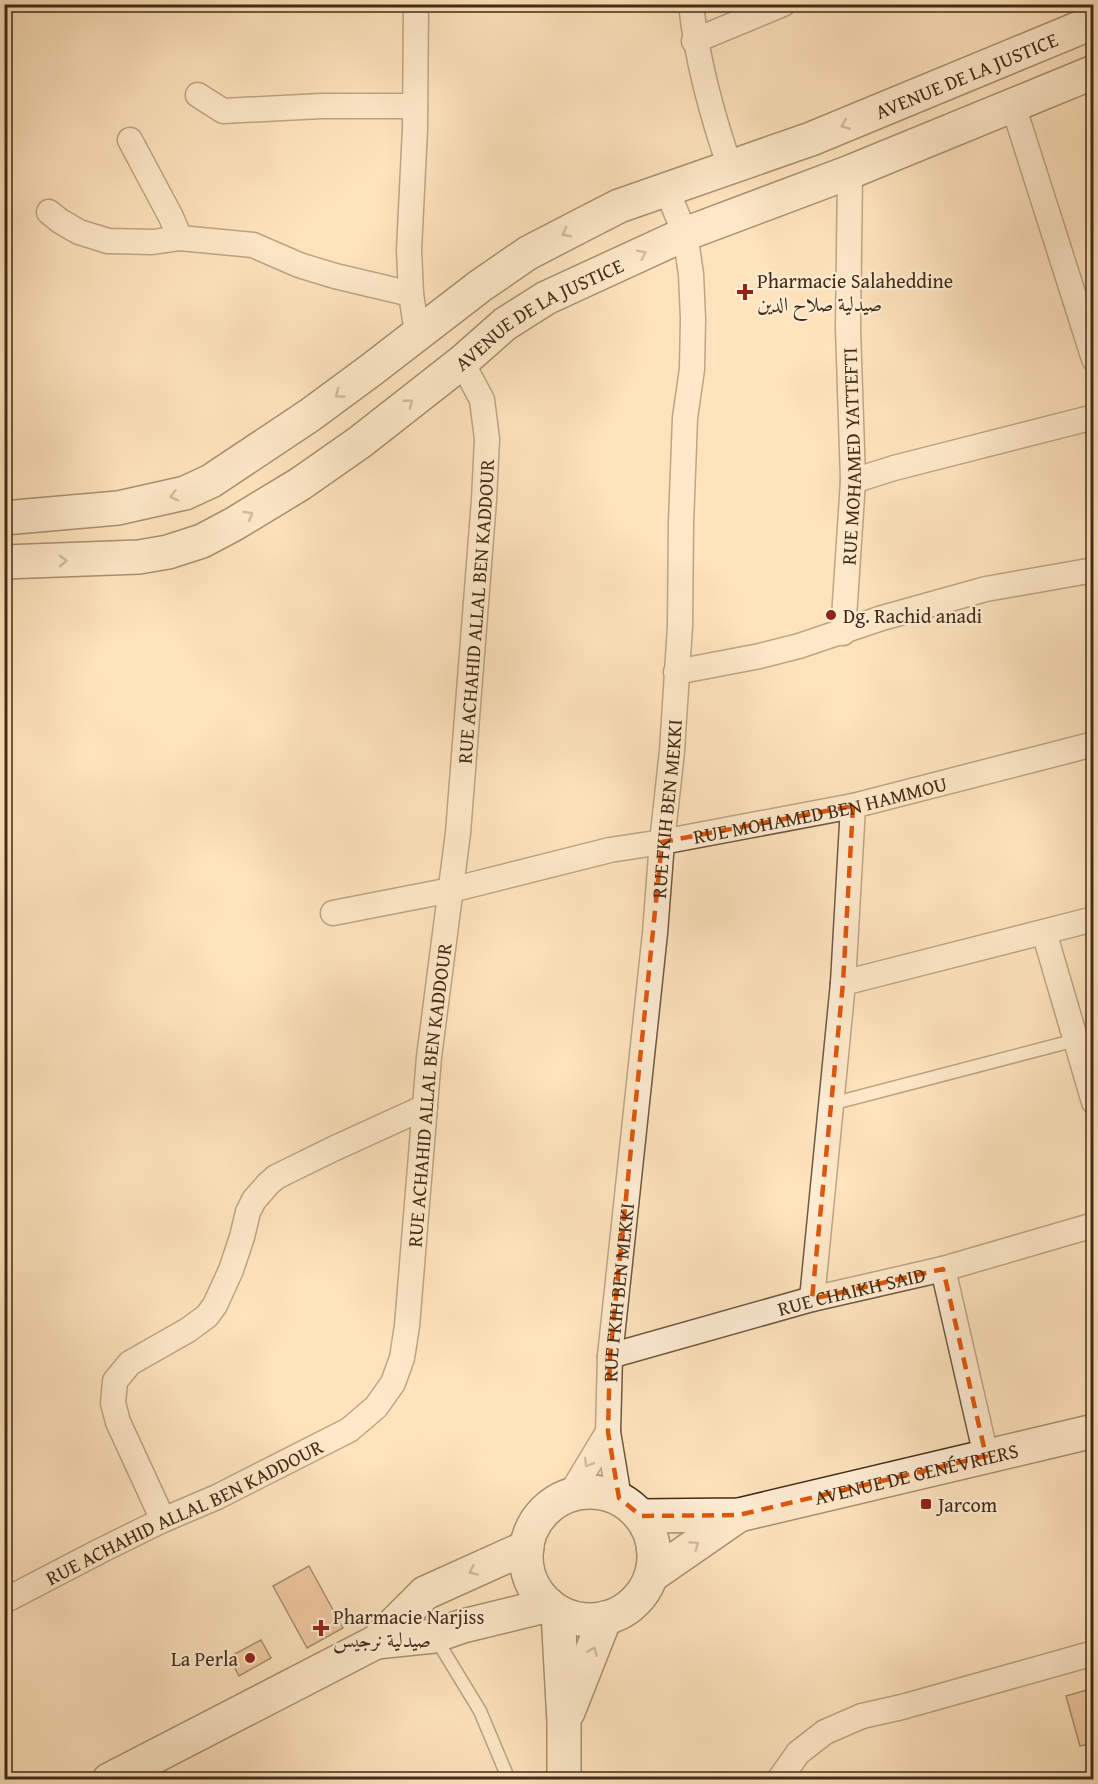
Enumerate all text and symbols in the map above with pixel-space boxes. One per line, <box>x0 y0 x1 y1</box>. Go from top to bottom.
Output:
street label: AVENUE DE LA JUSTICE <box>870 24 1062 126</box>
one-way arrow <box>841 118 852 130</box>
one-way arrow <box>562 226 572 237</box>
street label: AVENUE DE LA JUSTICE <box>448 250 628 377</box>
one-way arrow <box>636 250 647 262</box>
place label: Pharmacie Salaheddine صيدلية صلاح الدين <box>757 266 953 322</box>
marker: Pharmacie Salaheddine صيدلية صلاح الدين <box>738 285 752 299</box>
street label: RUE MOHAMED YATTEFTI <box>833 347 868 566</box>
one-way arrow <box>334 387 345 398</box>
one-way arrow <box>402 400 413 411</box>
street label: RUE ACHAHID ALLAL BEN KADDOUR <box>449 458 501 765</box>
one-way arrow <box>169 489 179 502</box>
one-way arrow <box>243 511 253 522</box>
one-way arrow <box>58 555 67 567</box>
place label: Dg. Rachid anadi <box>843 601 983 630</box>
marker: Dg. Rachid anadi <box>824 608 838 622</box>
street label: RUE FKIH BEN MEKKI <box>643 718 689 900</box>
street label: RUE MOHAMED BEN HAMMOU <box>691 768 950 850</box>
street label: RUE ACHAHID ALLAL BEN KADDOUR <box>399 941 458 1248</box>
street label: RUE FKIH BEN MEKKI <box>595 1201 641 1382</box>
street label: RUE CHAIKH SAID <box>774 1259 928 1323</box>
street label: RUE ACHAHID ALLAL BEN KADDOUR <box>40 1431 328 1592</box>
street label: AVENUE DE GENÉVRIERS <box>811 1435 1021 1511</box>
one-way arrow <box>584 1457 595 1467</box>
place label: Jarcom <box>935 1490 998 1519</box>
marker: Jarcom <box>919 1497 933 1511</box>
one-way arrow <box>689 1541 700 1552</box>
one-way arrow <box>469 1564 480 1576</box>
place label: Pharmacie Narjiss صيدلية نرجيس <box>333 1602 484 1654</box>
marker: Pharmacie Narjiss صيدلية نرجيس <box>314 1621 328 1635</box>
place label: La Perla <box>171 1644 239 1673</box>
one-way arrow <box>586 1646 598 1657</box>
marker: La Perla <box>243 1651 257 1665</box>

